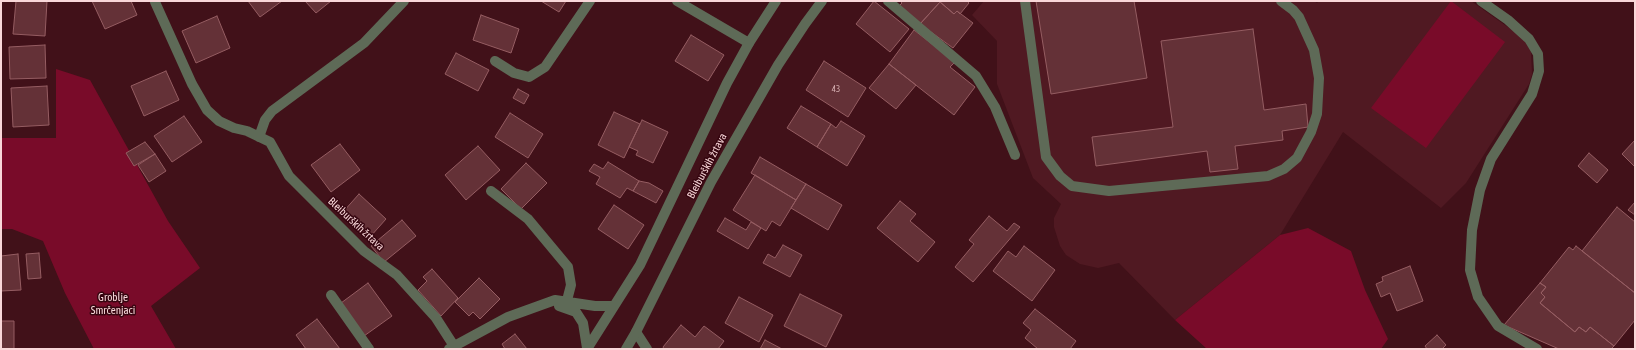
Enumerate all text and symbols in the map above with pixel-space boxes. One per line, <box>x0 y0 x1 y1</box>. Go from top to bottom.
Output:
house number: 43 <box>832 84 840 94</box>
street label: Bleiburških žrtava <box>684 131 730 201</box>
street label: Bleiburških žrtava <box>325 195 387 253</box>
park label: Groblje Smrčenjaci <box>91 291 135 317</box>

